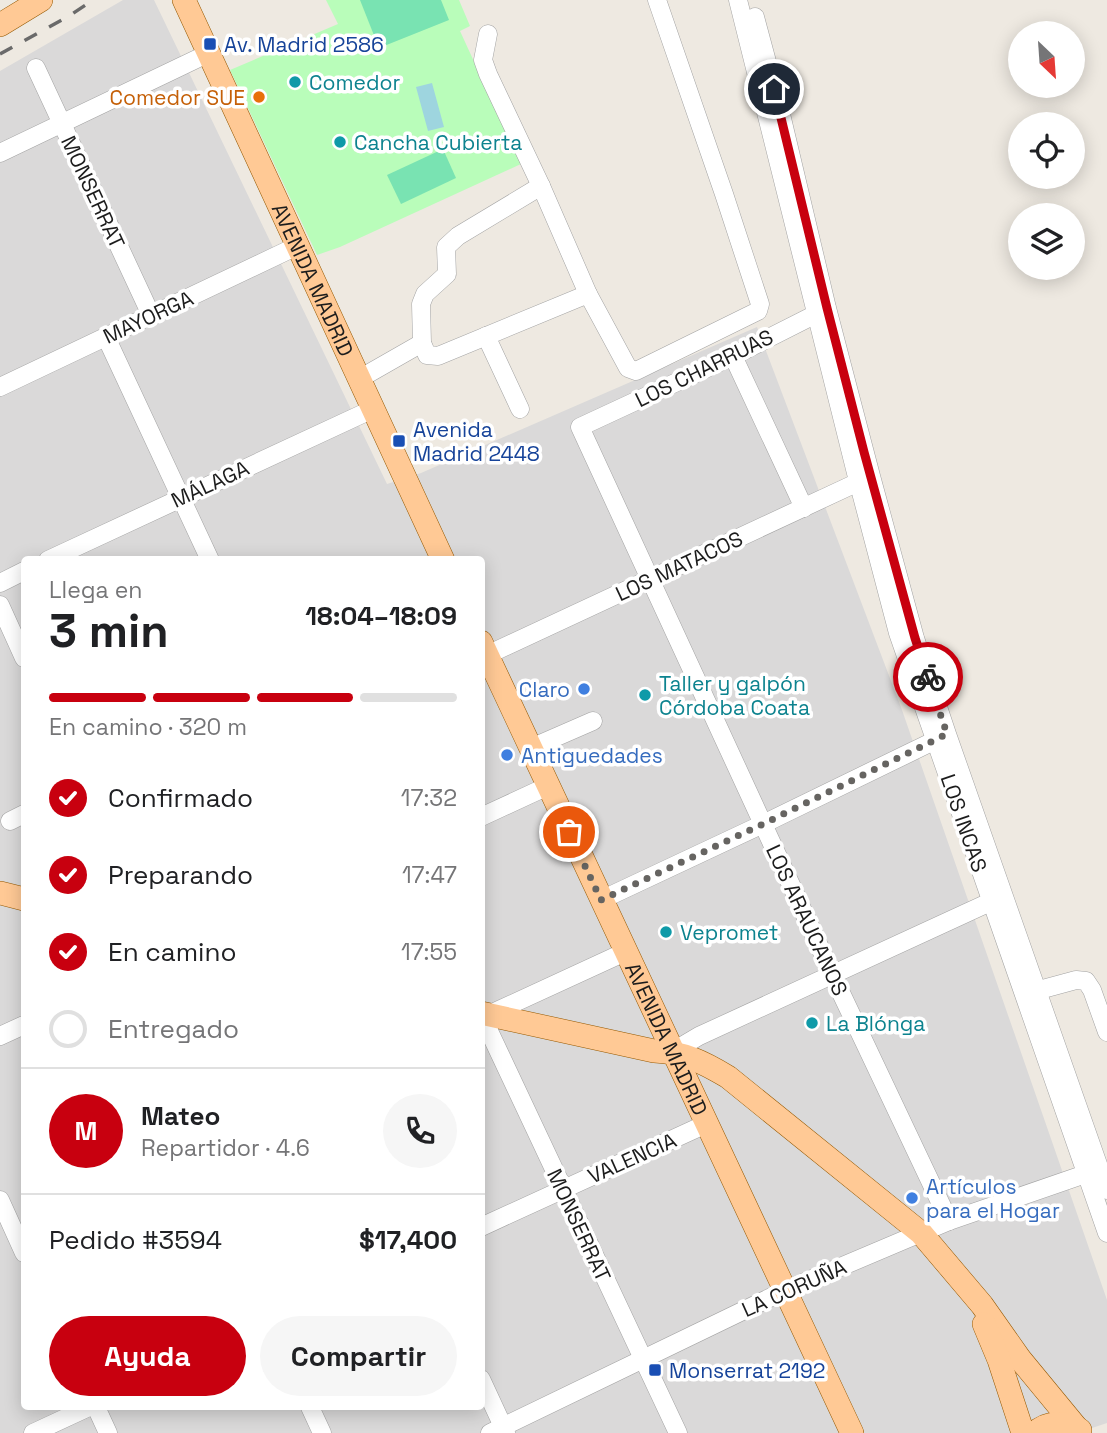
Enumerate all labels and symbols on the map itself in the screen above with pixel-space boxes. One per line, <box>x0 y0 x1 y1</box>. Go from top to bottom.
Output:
north arrow <box>1008 21 1085 98</box>
place label: Av. Madrid 2586 <box>224 31 384 58</box>
marker: Av. Madrid 2586 <box>202 36 218 52</box>
pin <box>744 59 804 119</box>
place label: Comedor <box>309 69 400 96</box>
marker: Comedor <box>287 74 303 90</box>
place label: Comedor SUE <box>110 84 245 111</box>
marker: Comedor SUE <box>251 89 267 105</box>
place label: Cancha Cubierta <box>354 129 522 156</box>
street label: MONSERRAT <box>55 131 131 253</box>
marker: Cancha Cubierta <box>332 134 348 150</box>
street label: AVENIDA MADRID <box>266 199 360 360</box>
street label: MAYORGA <box>99 284 197 350</box>
street label: LOS CHARRUAS <box>631 323 777 413</box>
place label: Avenida Madrid 2448 <box>413 416 540 467</box>
marker: Avenida Madrid 2448 <box>391 433 407 449</box>
street label: MÁLAGA <box>167 454 253 514</box>
street label: LOS MATACOS <box>611 525 747 607</box>
courier <box>893 642 963 712</box>
place label: Taller y galpón Córdoba Coata <box>659 670 810 721</box>
place label: Claro <box>519 676 570 703</box>
marker: Claro <box>576 681 592 697</box>
marker: Taller y galpón Córdoba Coata <box>637 687 653 703</box>
place label: Antiguedades <box>521 742 663 769</box>
marker: Antiguedades <box>499 747 515 763</box>
street label: LOS INCAS <box>935 770 993 876</box>
pin <box>539 802 599 862</box>
street label: LOS ARAUCANOS <box>760 840 854 1000</box>
place label: Vepromet <box>680 919 778 946</box>
marker: Vepromet <box>658 924 674 940</box>
street label: AVENIDA MADRID <box>620 958 714 1119</box>
place label: La Blónga <box>826 1010 925 1037</box>
marker: La Blónga <box>804 1015 820 1031</box>
street label: VALENCIA <box>583 1127 681 1189</box>
street label: MONSERRAT <box>541 1164 617 1286</box>
place label: Artículos para el Hogar <box>926 1173 1060 1224</box>
marker: Artículos para el Hogar <box>904 1190 920 1206</box>
street label: LA CORUÑA <box>737 1253 851 1323</box>
place label: Monserrat 2192 <box>669 1357 825 1384</box>
marker: Monserrat 2192 <box>647 1362 663 1378</box>

